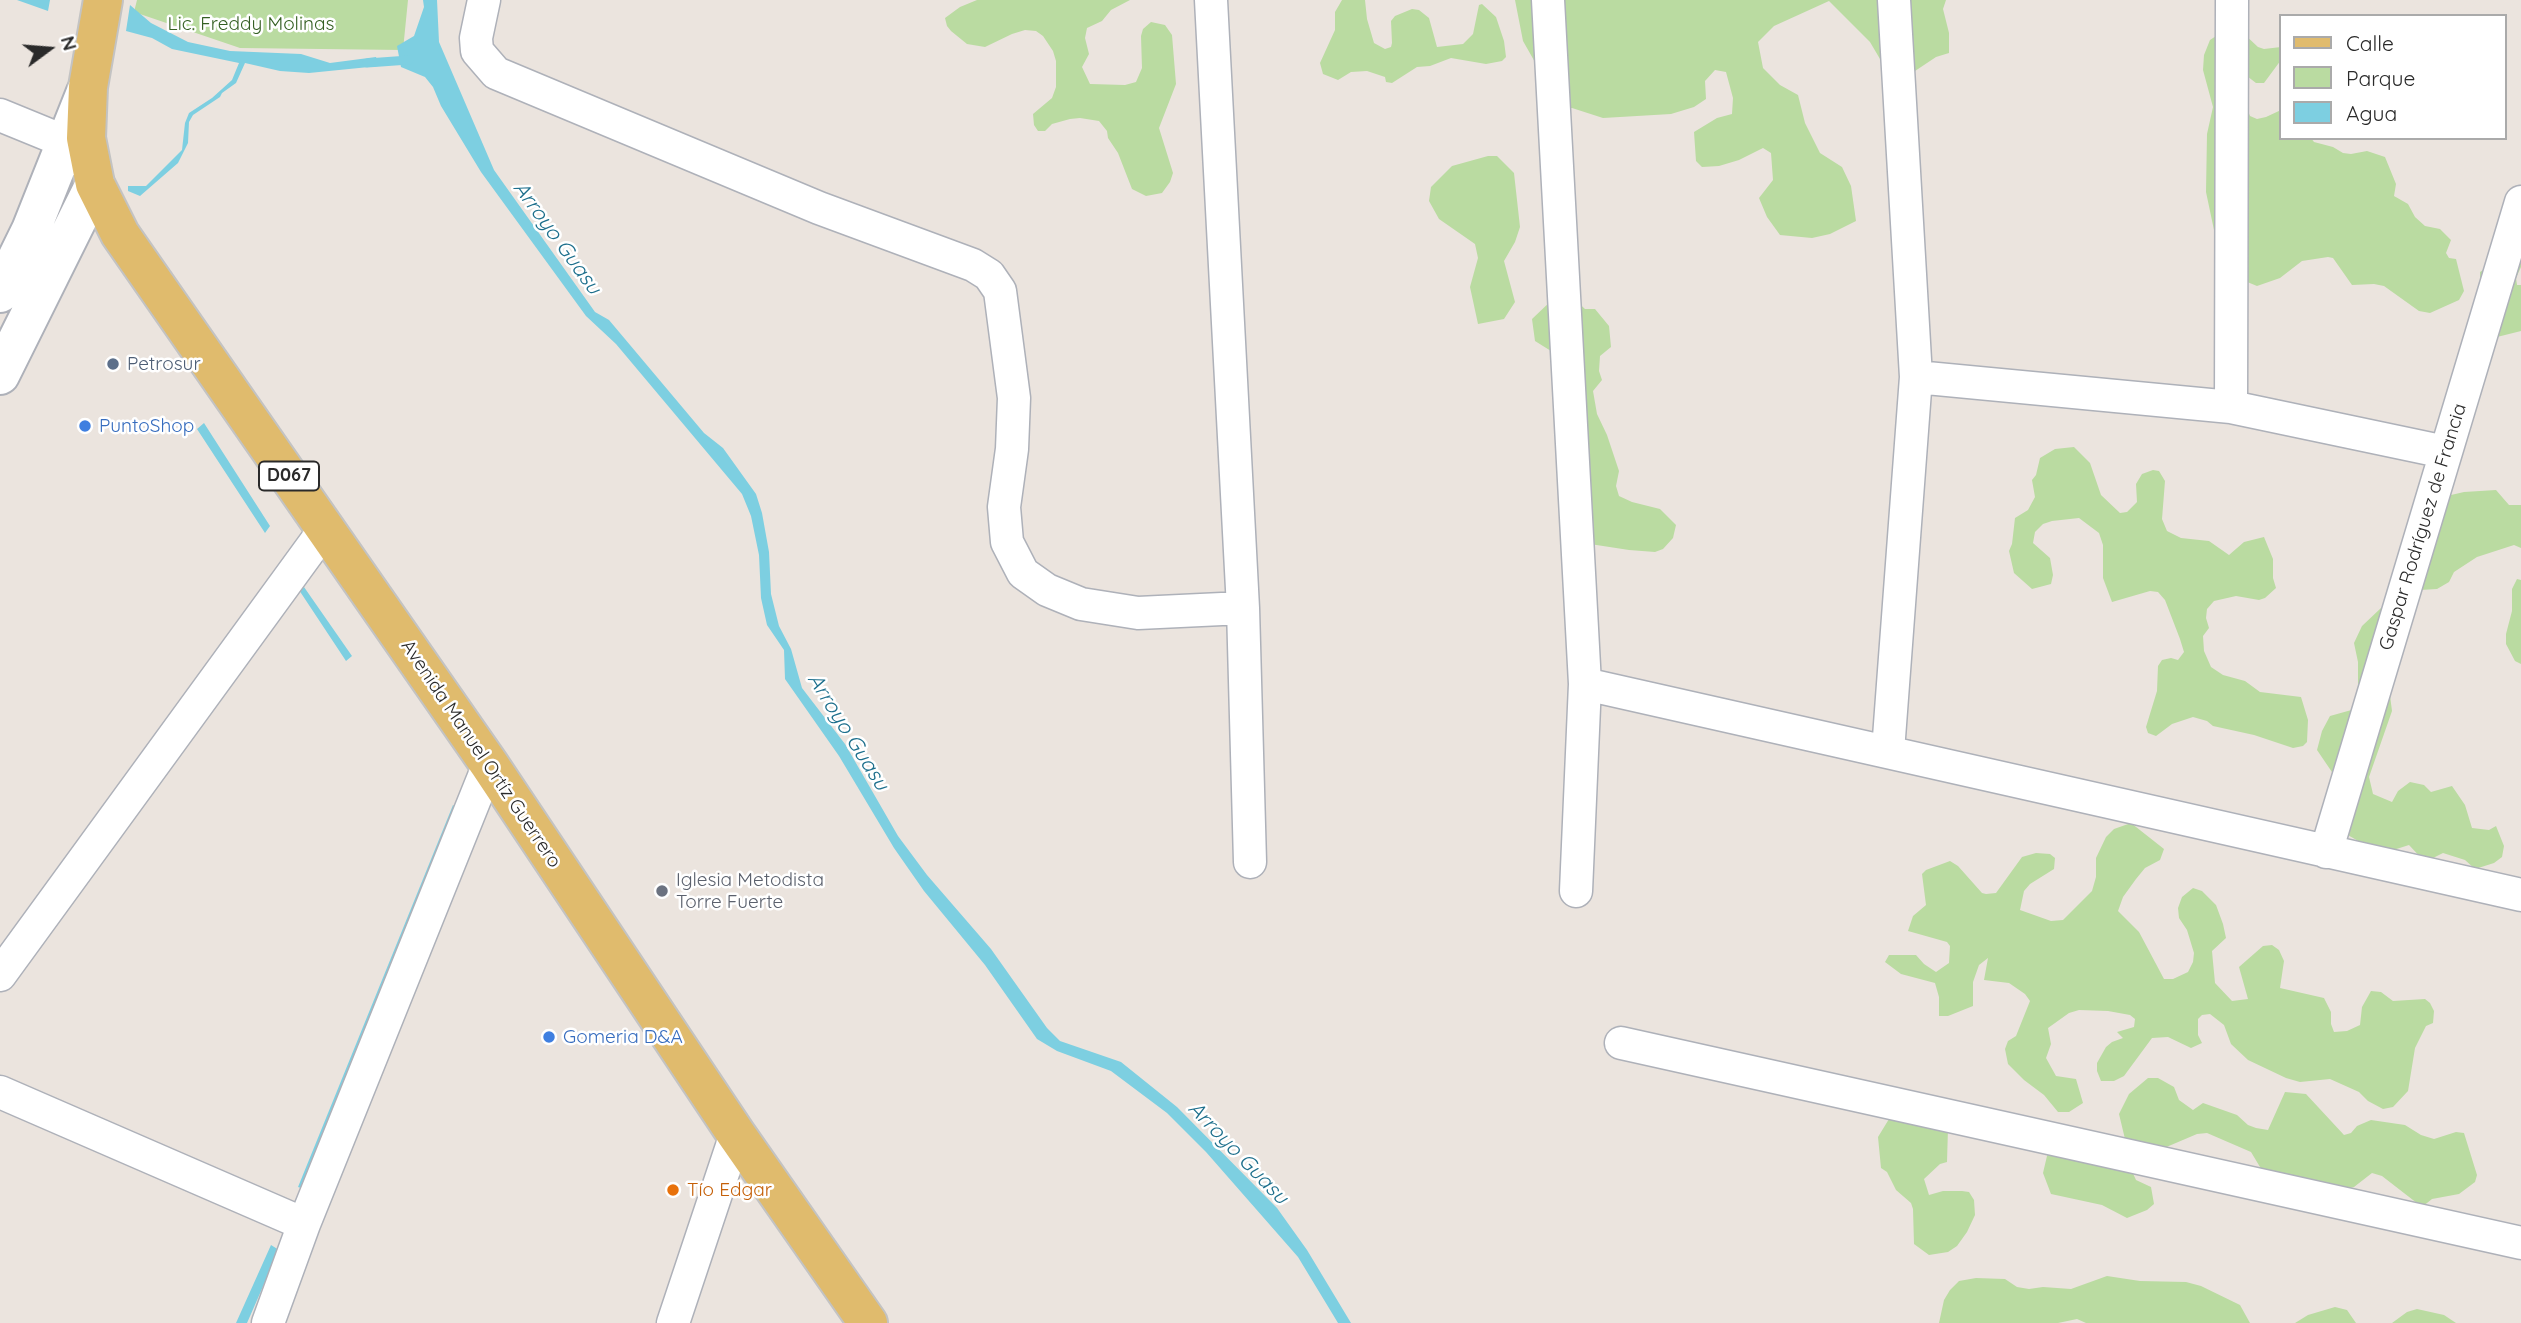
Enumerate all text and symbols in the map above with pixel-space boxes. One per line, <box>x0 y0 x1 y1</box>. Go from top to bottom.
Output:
park label: Lic. Freddy Molinas <box>168 13 334 35</box>
north arrow <box>14 14 84 84</box>
legend <box>2280 14 2507 140</box>
text: Calle <box>2346 30 2394 56</box>
text: N <box>56 33 83 53</box>
text: Parque <box>2346 65 2415 91</box>
text: Agua <box>2346 100 2397 126</box>
water label: Arroyo Guasu <box>508 177 606 299</box>
place label: Petrosur <box>127 353 201 375</box>
marker: Petrosur <box>105 356 121 372</box>
street label: Gaspar Rodríguez de Francia <box>2375 401 2471 653</box>
place label: PuntoShop <box>99 415 194 437</box>
marker: PuntoShop <box>77 418 93 434</box>
road number: D067 <box>259 462 319 490</box>
street label: Avenida Manuel Ortíz Guerrero <box>396 636 566 872</box>
water label: Arroyo Guasu <box>802 669 894 795</box>
place label: Iglesia Metodista Torre Fuerte <box>676 869 824 913</box>
marker: Iglesia Metodista Torre Fuerte <box>654 883 670 899</box>
place label: Gomeria D&A <box>563 1026 683 1048</box>
marker: Gomeria D&A <box>541 1029 557 1045</box>
water label: Arroyo Guasu <box>1183 1096 1293 1210</box>
place label: Tío Edgar <box>687 1179 772 1201</box>
marker: Tío Edgar <box>665 1182 681 1198</box>

